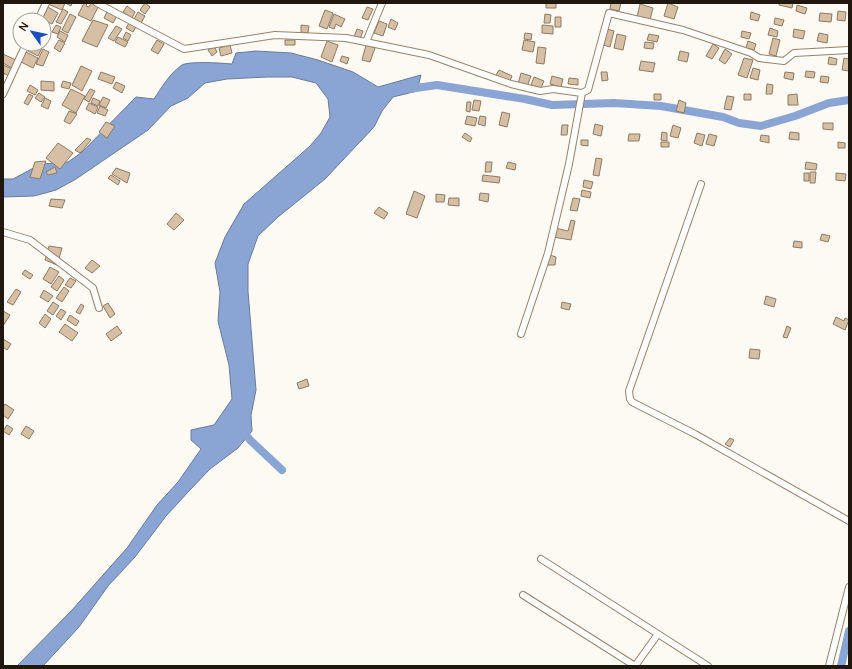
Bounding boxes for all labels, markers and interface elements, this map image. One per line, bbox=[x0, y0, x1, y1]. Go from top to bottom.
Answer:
north arrow bbox=[12, 12, 52, 52]
text: N bbox=[15, 19, 32, 34]

